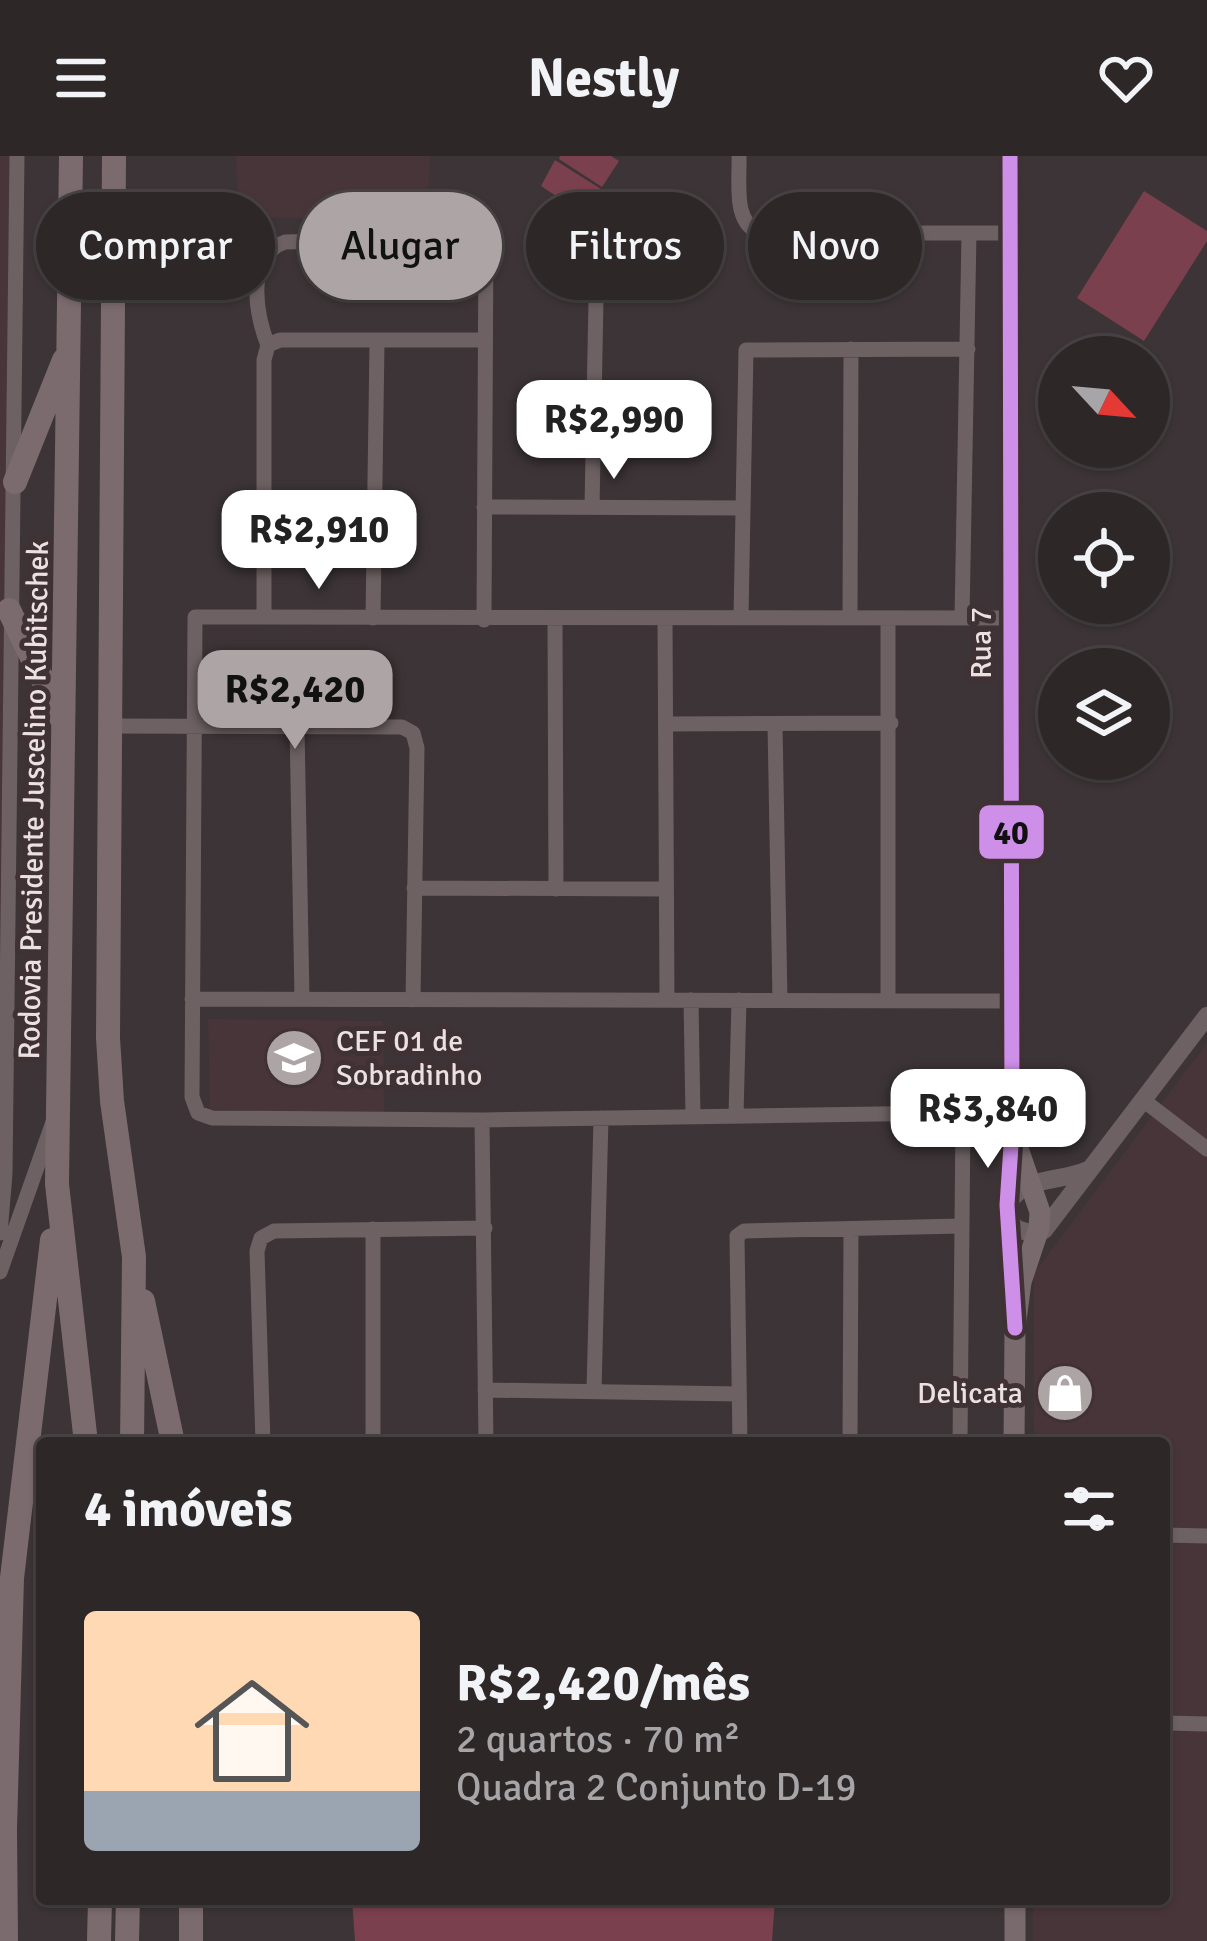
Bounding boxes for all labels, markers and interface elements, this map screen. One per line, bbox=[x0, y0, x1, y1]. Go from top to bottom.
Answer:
icon: menu bbox=[48, 45, 114, 111]
text: Nestly bbox=[528, 45, 679, 112]
icon: heart bbox=[1093, 45, 1159, 111]
chip: Comprar bbox=[36, 192, 275, 300]
chip: Alugar bbox=[299, 192, 502, 300]
chip: Filtros bbox=[526, 192, 724, 300]
chip: Novo bbox=[748, 192, 922, 300]
north arrow bbox=[1038, 336, 1170, 468]
map controls bbox=[1038, 336, 1170, 780]
pin: R$2,990 bbox=[503, 380, 725, 482]
text: R$2,990 bbox=[544, 395, 684, 443]
pin: R$2,910 bbox=[208, 490, 430, 592]
button: locate bbox=[1038, 492, 1170, 624]
text: R$2,910 bbox=[249, 505, 389, 553]
street label: Rodovia Presidente Juscelino Kubitschek bbox=[11, 540, 57, 1060]
street label: Rua 7 bbox=[963, 607, 1000, 679]
button: layers bbox=[1038, 648, 1170, 780]
pin: R$2,420 bbox=[184, 650, 406, 752]
text: R$2,420 bbox=[225, 665, 365, 713]
line badge: 40 bbox=[977, 803, 1046, 861]
text: 40 bbox=[993, 813, 1029, 854]
place label: CEF 01 de Sobradinho bbox=[336, 1023, 482, 1094]
school or university icon: CEF 01 de Sobradinho bbox=[263, 1027, 325, 1089]
pin: R$3,840 bbox=[877, 1069, 1099, 1171]
text: R$3,840 bbox=[918, 1084, 1058, 1132]
shop icon: Delicata bbox=[1034, 1362, 1096, 1424]
place label: Delicata bbox=[917, 1375, 1023, 1412]
icon: filters bbox=[1056, 1476, 1122, 1542]
text: 4 imóveis bbox=[84, 1478, 293, 1541]
text: R$2,420/mês bbox=[456, 1652, 750, 1715]
icon: home bbox=[180, 1659, 324, 1803]
text: 2 quartos · 70 m² bbox=[456, 1715, 740, 1763]
text: Quadra 2 Conjunto D-19 bbox=[456, 1763, 857, 1811]

